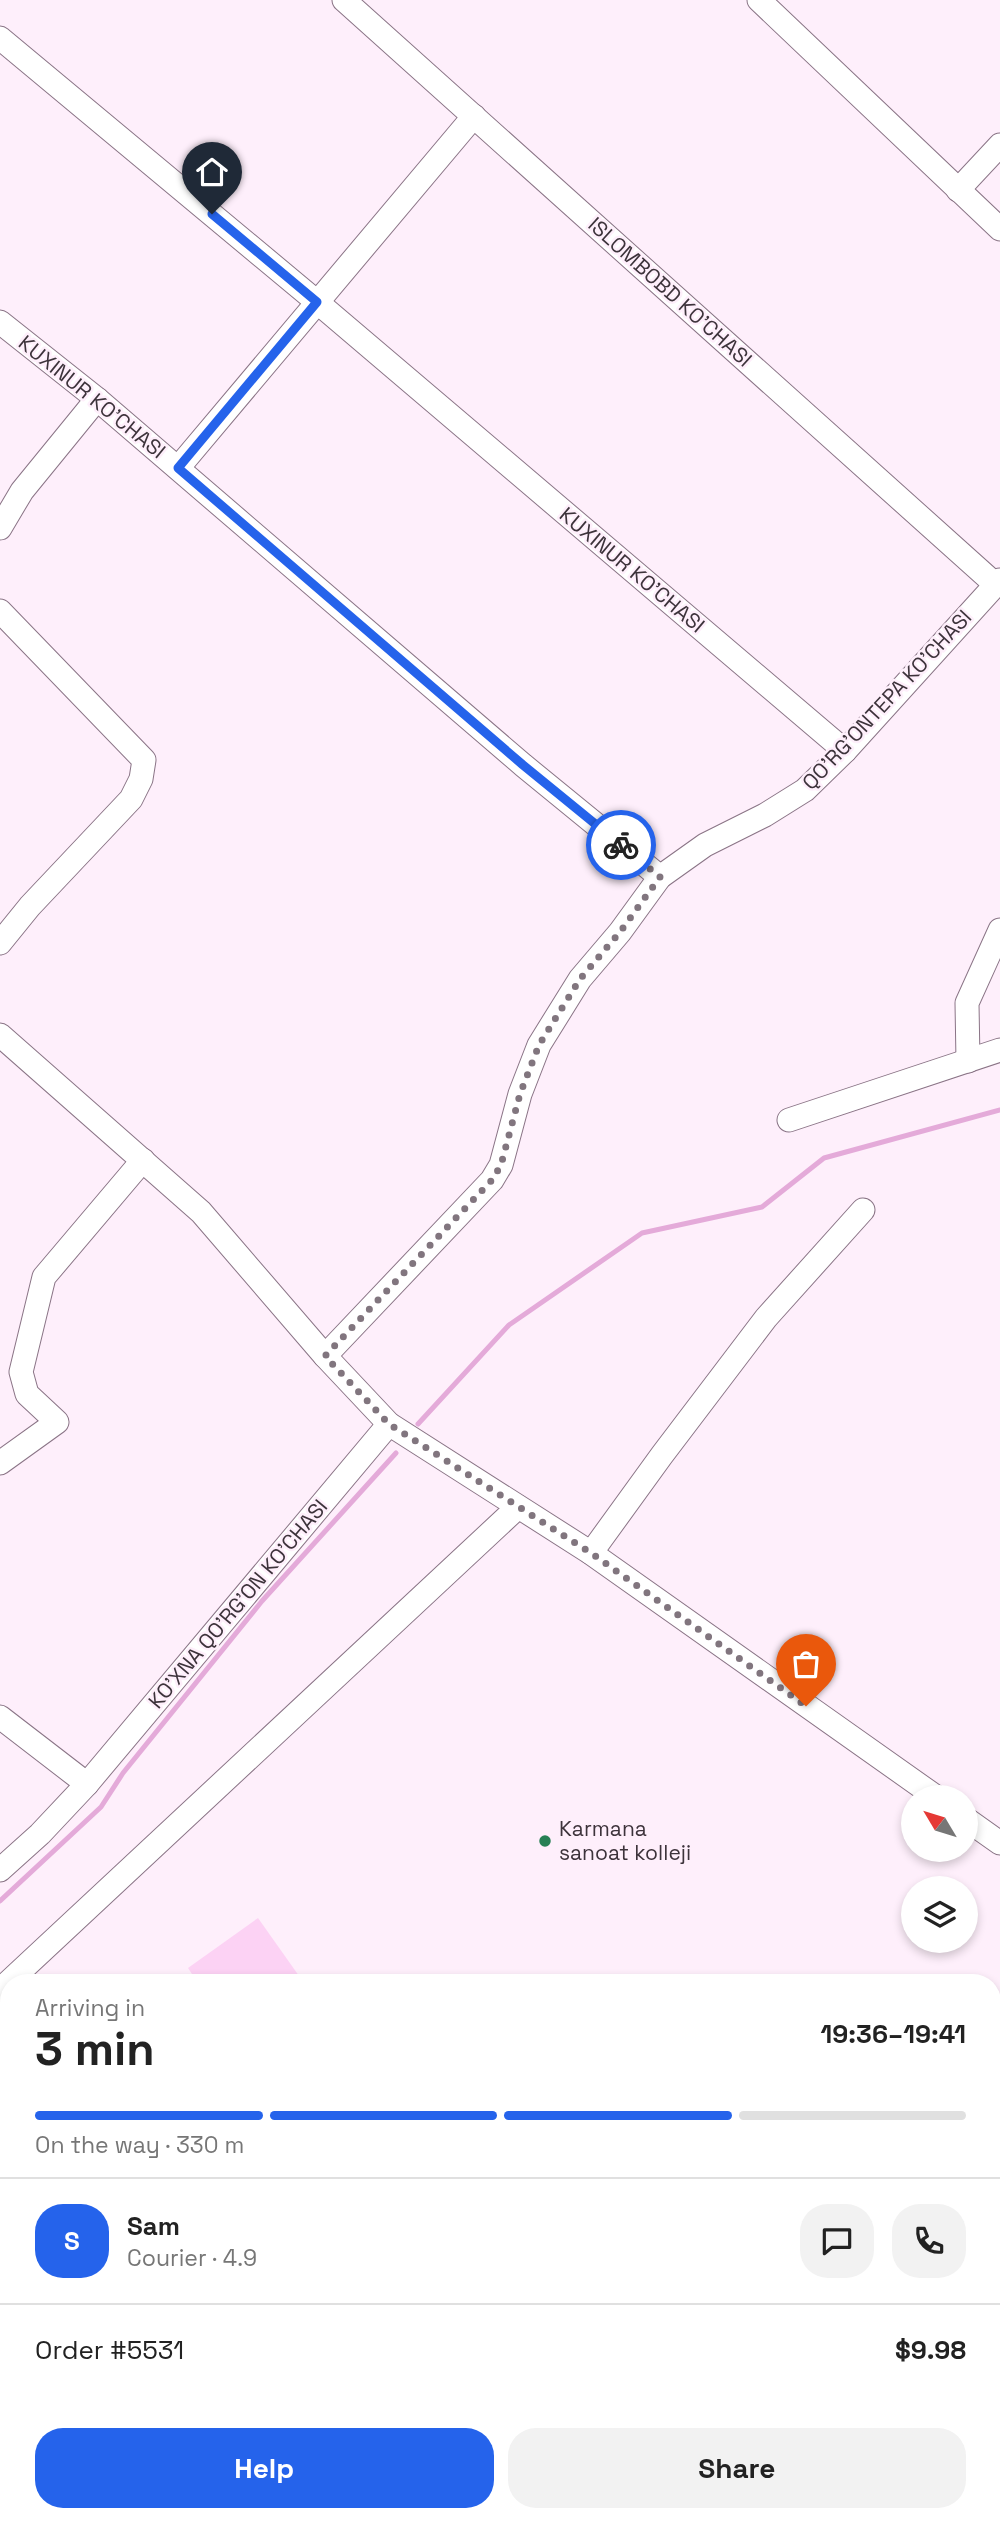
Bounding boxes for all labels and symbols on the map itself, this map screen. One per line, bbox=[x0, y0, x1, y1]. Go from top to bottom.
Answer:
pin bbox=[182, 142, 242, 214]
street label: ISLOMBOBD KO'CHASI bbox=[583, 211, 758, 372]
street label: KUXINUR KO'CHASI bbox=[13, 329, 171, 464]
street label: KUXINUR KO'CHASI bbox=[554, 501, 710, 638]
street label: QO'RG'ONTEPA KO'CHASI bbox=[796, 604, 977, 795]
courier bbox=[586, 810, 656, 880]
street label: KO'XNA QO'RG'ON KO'CHASI bbox=[142, 1494, 333, 1714]
pin bbox=[776, 1634, 836, 1706]
north arrow bbox=[901, 1785, 978, 1862]
place label: Karmana sanoat kolleji bbox=[559, 1815, 691, 1866]
marker: Karmana sanoat kolleji bbox=[537, 1833, 553, 1849]

